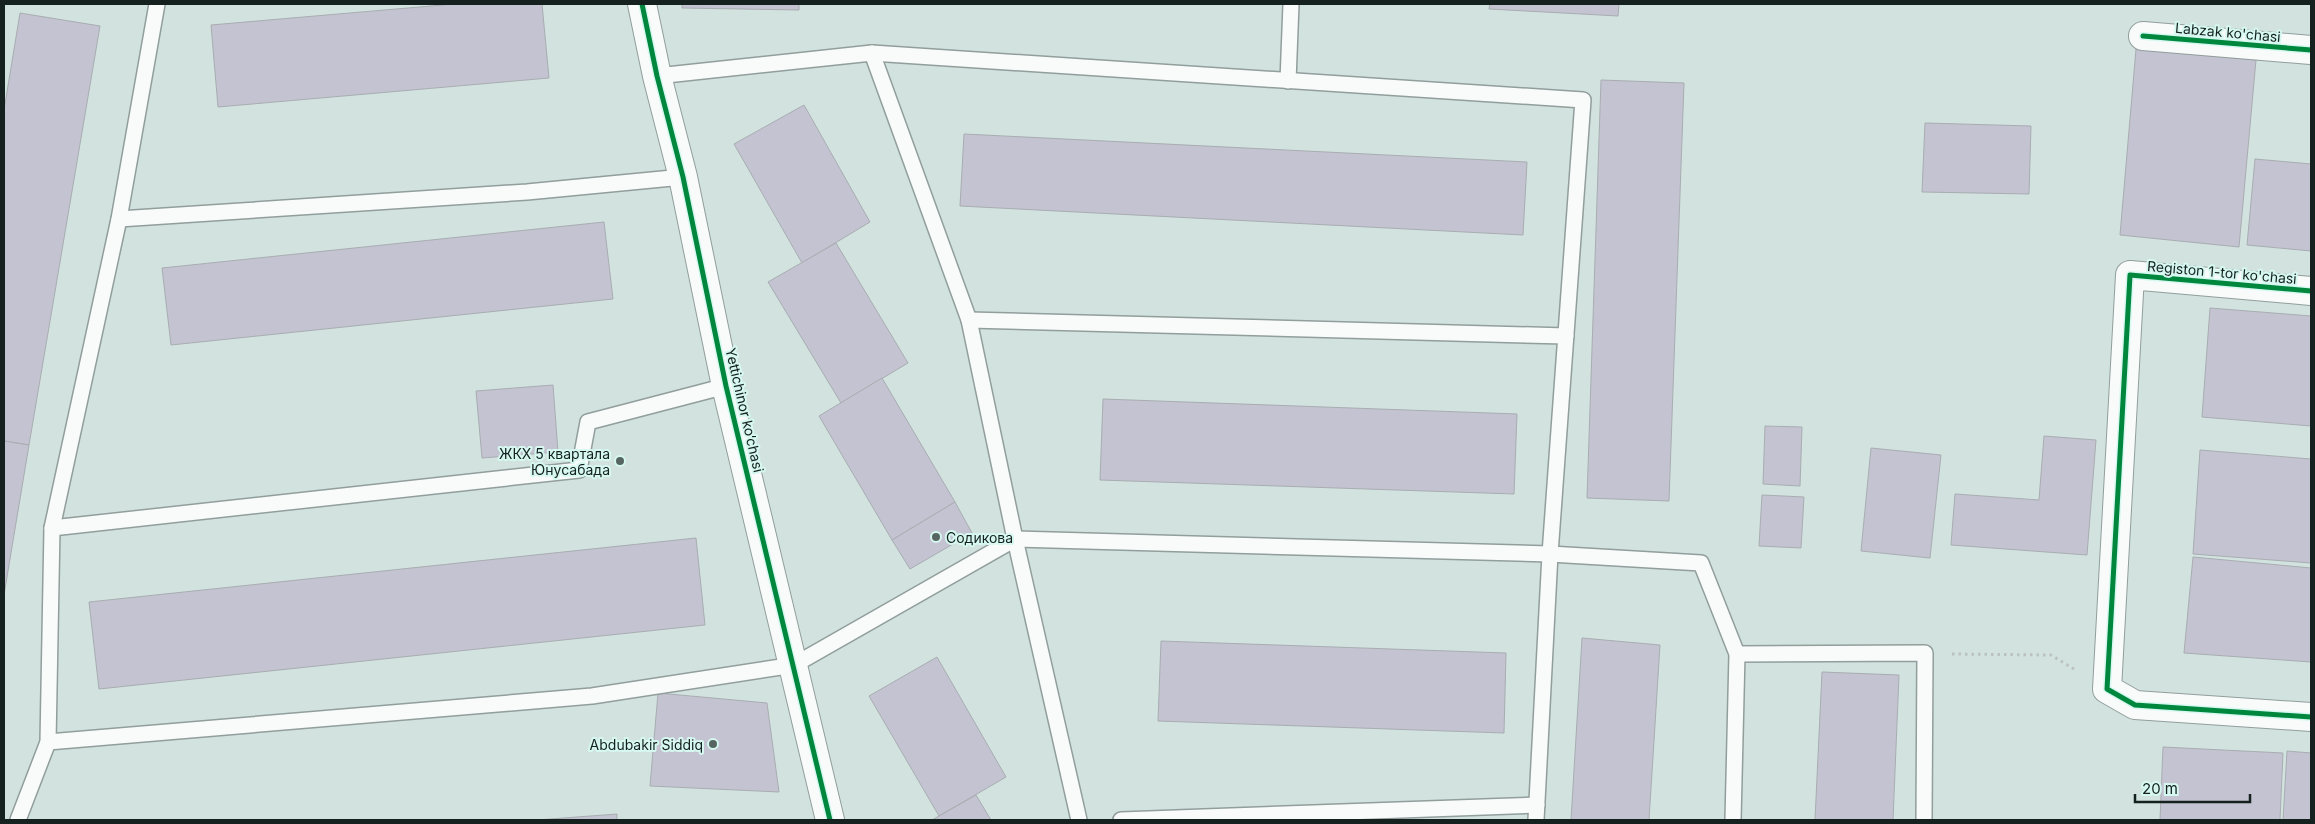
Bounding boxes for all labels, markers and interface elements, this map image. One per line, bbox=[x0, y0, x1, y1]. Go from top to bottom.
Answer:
street label: Labzak ko'chasi bbox=[2175, 19, 2281, 45]
street label: Registon 1-tor ko'chasi bbox=[2147, 257, 2297, 287]
street label: Yettichinor ko‘chasi bbox=[722, 346, 768, 474]
place label: ЖКХ 5 квартала Юнусабада bbox=[499, 445, 610, 478]
marker: ЖКХ 5 квартала Юнусабада bbox=[614, 455, 626, 467]
place label: Содикова bbox=[946, 529, 1013, 546]
marker: Содикова bbox=[930, 531, 942, 543]
place label: Abdubakir Siddiq bbox=[590, 736, 703, 753]
marker: Abdubakir Siddiq bbox=[707, 738, 719, 750]
scale bar bbox=[2135, 772, 2250, 804]
text: 20 m bbox=[2142, 779, 2178, 798]

